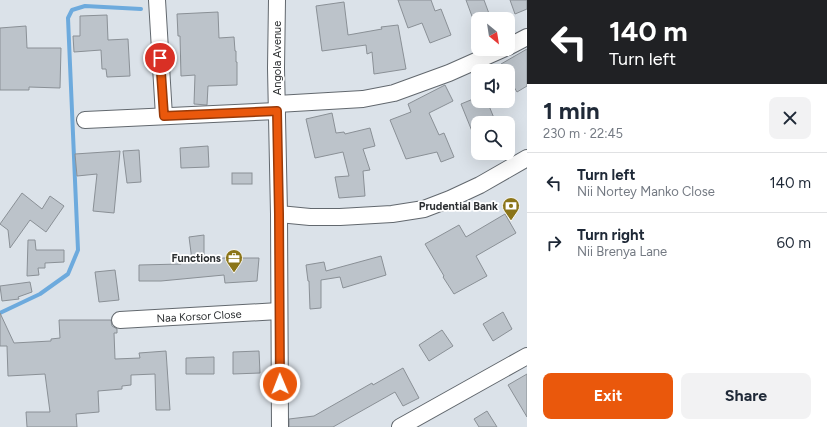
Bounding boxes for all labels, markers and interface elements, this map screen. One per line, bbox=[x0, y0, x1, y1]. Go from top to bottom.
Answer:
north arrow bbox=[471, 12, 515, 56]
map controls bbox=[471, 12, 515, 160]
text: 140 m bbox=[609, 14, 688, 48]
icon: left bbox=[543, 16, 595, 68]
street label: Angola Avenue bbox=[271, 21, 284, 95]
pin bbox=[143, 41, 177, 75]
icon: arrive bbox=[149, 47, 171, 69]
text: Turn left bbox=[609, 48, 676, 70]
button: sound bbox=[471, 64, 515, 108]
text: 1 min bbox=[543, 96, 600, 125]
button: close bbox=[769, 97, 811, 139]
button: search bbox=[471, 116, 515, 160]
text: 230 m · 22:45 bbox=[543, 126, 623, 141]
text: Turn left bbox=[577, 166, 635, 184]
icon: left bbox=[543, 172, 565, 194]
text: 140 m bbox=[769, 174, 811, 192]
text: Nii Nortey Manko Close bbox=[577, 184, 715, 199]
bank icon: Prudential Bank bbox=[501, 196, 521, 221]
place label: Prudential Bank bbox=[419, 200, 498, 213]
text: Turn right bbox=[577, 226, 645, 244]
icon: right bbox=[543, 232, 565, 254]
text: 60 m bbox=[776, 234, 811, 252]
text: Nii Brenya Lane bbox=[577, 244, 667, 259]
office icon: Functions bbox=[224, 248, 244, 273]
place label: Functions bbox=[171, 252, 221, 265]
street label: Naa Korsor Close bbox=[156, 308, 242, 325]
position arrow bbox=[259, 363, 301, 405]
button: Exit bbox=[543, 373, 673, 419]
button: Share bbox=[681, 373, 811, 419]

